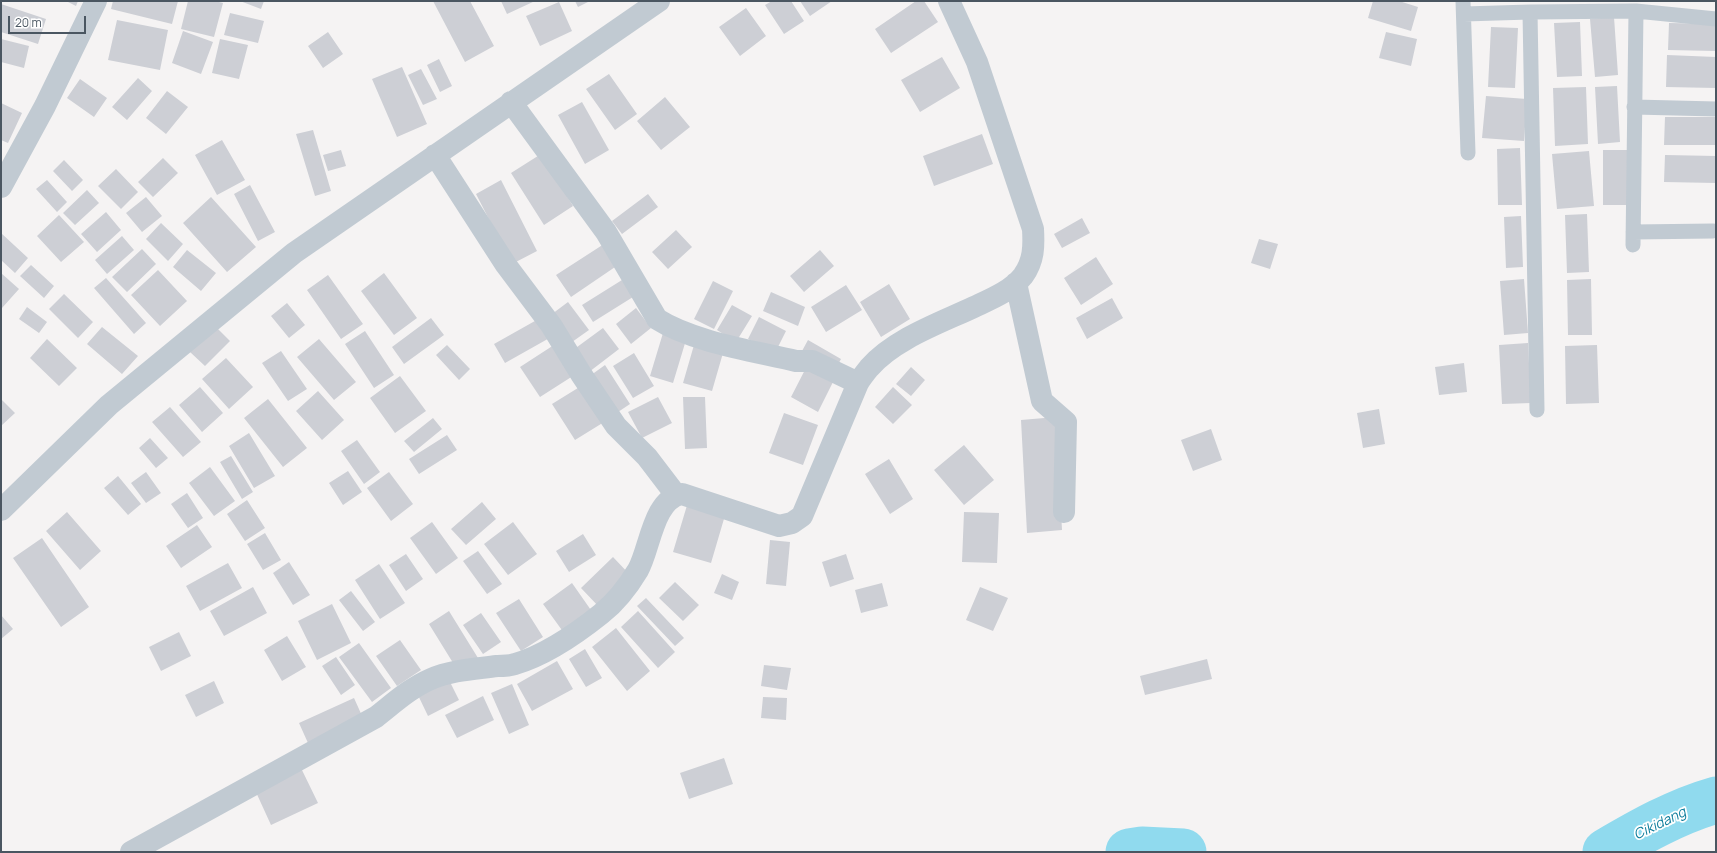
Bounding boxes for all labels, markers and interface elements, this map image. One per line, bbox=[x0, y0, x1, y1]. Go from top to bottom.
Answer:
scale bar bbox=[10, 8, 88, 34]
text: 20 m bbox=[15, 14, 42, 31]
water label: Cikidang bbox=[1631, 804, 1689, 844]

